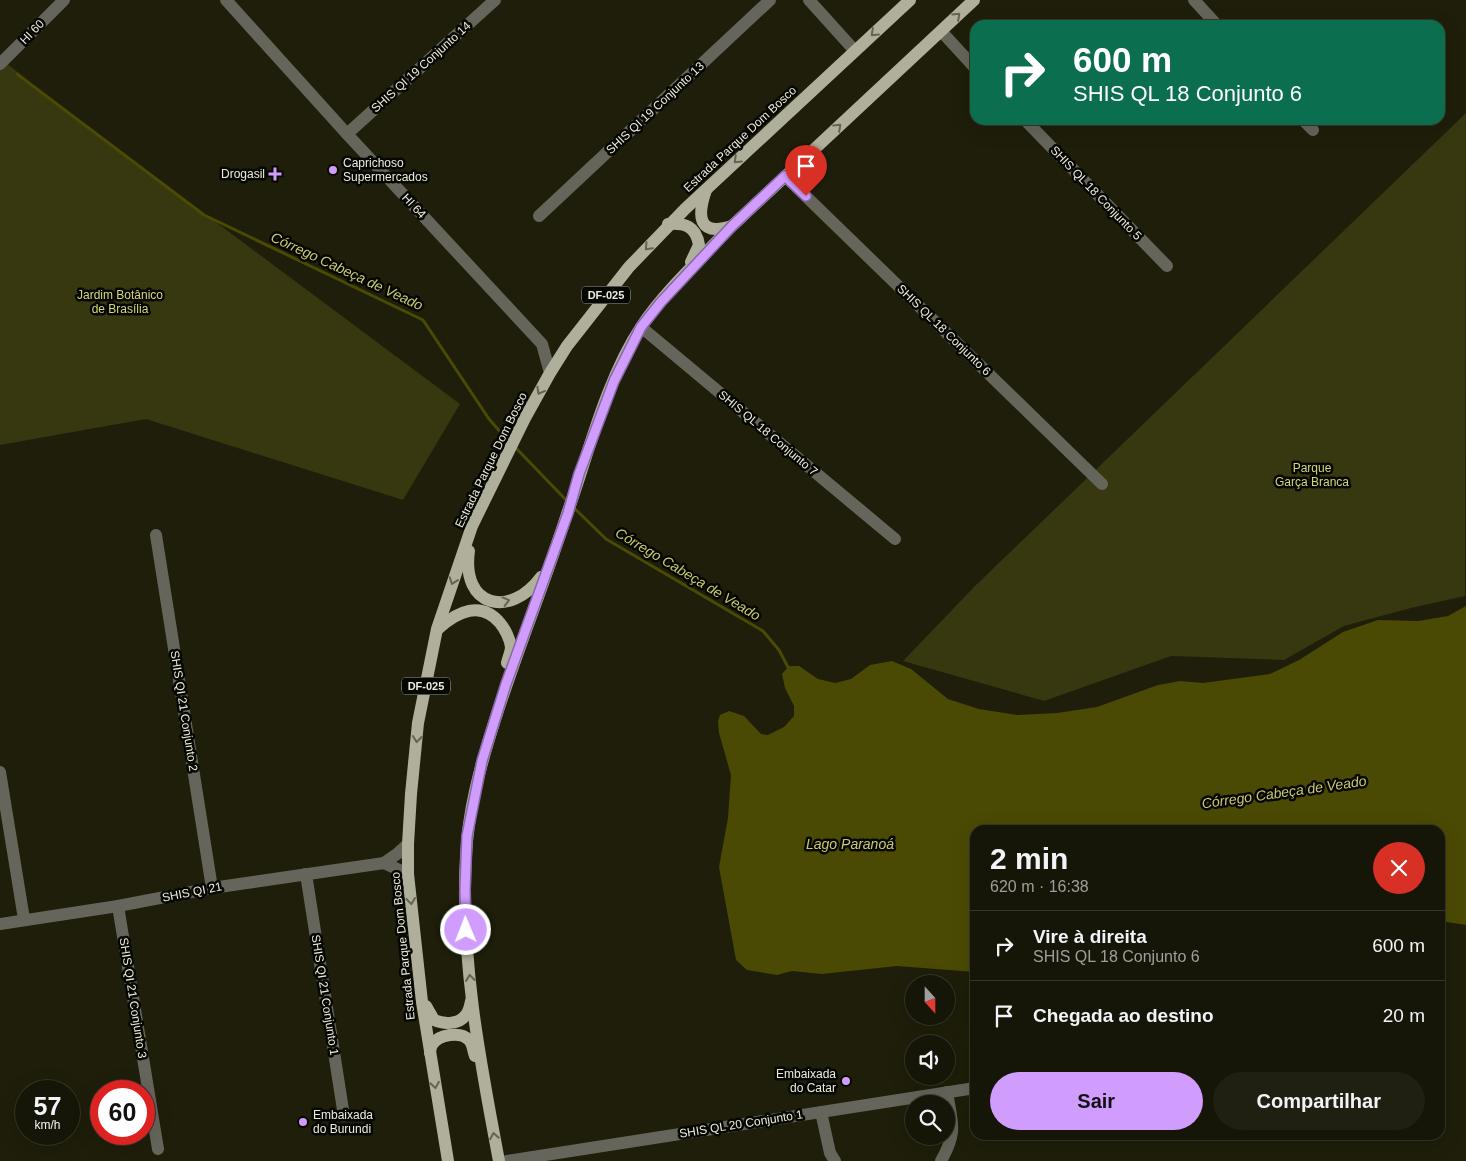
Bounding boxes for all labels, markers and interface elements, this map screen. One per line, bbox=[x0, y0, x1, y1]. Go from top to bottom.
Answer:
one-way arrow bbox=[952, 13, 961, 22]
street label: HI 60 bbox=[17, 17, 47, 47]
street label: SHIS QI 19 Conjunto 14 bbox=[368, 19, 474, 115]
one-way arrow bbox=[871, 27, 880, 36]
icon: right bbox=[990, 40, 1055, 105]
text: 600 m bbox=[1073, 40, 1172, 79]
street label: SHIS QI 19 Conjunto 13 bbox=[603, 59, 707, 157]
text: SHIS QL 18 Conjunto 6 bbox=[1073, 81, 1302, 106]
street label: Estrada Parque Dom Bosco bbox=[681, 83, 799, 195]
one-way arrow bbox=[832, 124, 841, 133]
street label: SHIS QL 18 Conjunto 5 bbox=[1048, 143, 1145, 243]
pin bbox=[785, 145, 827, 196]
icon: arrive bbox=[792, 152, 820, 180]
one-way arrow bbox=[733, 154, 742, 163]
place label: Caprichoso Supermercados bbox=[343, 156, 428, 184]
marker: Caprichoso Supermercados bbox=[327, 164, 339, 176]
place label: Drogasil bbox=[221, 167, 265, 181]
marker: Drogasil bbox=[269, 168, 281, 180]
street label: HI 64 bbox=[399, 191, 429, 221]
water label: Córrego Cabeça de Veado bbox=[268, 229, 426, 313]
one-way arrow bbox=[645, 241, 654, 250]
street label: SHIS QL 18 Conjunto 6 bbox=[894, 282, 994, 379]
road number: DF-025 bbox=[582, 286, 630, 304]
park label: Jardim Botânico de Brasília bbox=[77, 288, 163, 316]
one-way arrow bbox=[537, 386, 547, 395]
street label: SHIS QL 18 Conjunto 7 bbox=[716, 387, 821, 479]
street label: Estrada Parque Dom Bosco bbox=[452, 390, 530, 530]
park label: Parque Garça Branca bbox=[1275, 461, 1349, 489]
water label: Córrego Cabeça de Veado bbox=[613, 524, 763, 624]
one-way arrow bbox=[449, 576, 459, 585]
one-way arrow bbox=[502, 596, 511, 607]
street label: SHIS QI 21 Conjunto 2 bbox=[168, 650, 201, 773]
road number: DF-025 bbox=[402, 678, 450, 694]
one-way arrow bbox=[412, 735, 423, 743]
water label: Córrego Cabeça de Veado bbox=[1201, 772, 1368, 811]
water label: Lago Paranoá bbox=[806, 836, 894, 852]
text: 2 min bbox=[990, 842, 1068, 875]
button: close bbox=[1373, 842, 1425, 894]
street label: Estrada Parque Dom Bosco bbox=[388, 871, 418, 1021]
text: 620 m · 16:38 bbox=[990, 878, 1089, 895]
street label: SHIS QI 21 bbox=[161, 879, 223, 905]
one-way arrow bbox=[405, 897, 416, 905]
position arrow bbox=[439, 903, 491, 955]
text: Vire à direita bbox=[1033, 926, 1147, 947]
icon: right bbox=[990, 932, 1018, 960]
street label: SHIS QI 21 Conjunto 1 bbox=[309, 934, 342, 1057]
text: 600 m bbox=[1372, 935, 1425, 956]
street label: SHIS QI 21 Conjunto 3 bbox=[117, 937, 150, 1060]
text: SHIS QL 18 Conjunto 6 bbox=[1033, 948, 1200, 965]
one-way arrow bbox=[465, 974, 476, 982]
north arrow bbox=[905, 975, 955, 1025]
map controls bbox=[905, 975, 955, 1145]
icon: arrive bbox=[990, 1002, 1018, 1030]
text: Chegada ao destino bbox=[1033, 1005, 1214, 1026]
text: 20 m bbox=[1383, 1005, 1425, 1026]
button: sound bbox=[905, 1035, 955, 1085]
place label: Embaixada do Catar bbox=[776, 1067, 836, 1095]
button: Sair bbox=[990, 1072, 1203, 1130]
button: Compartilhar bbox=[1213, 1072, 1425, 1130]
marker: Embaixada do Catar bbox=[840, 1075, 852, 1087]
speed limit sign: 60 bbox=[90, 1080, 155, 1145]
one-way arrow bbox=[430, 1080, 440, 1089]
text: 57 bbox=[34, 1092, 61, 1120]
button: search bbox=[905, 1095, 955, 1145]
street label: SHIS QL 20 Conjunto 1 bbox=[678, 1107, 804, 1141]
place label: Embaixada do Burundi bbox=[313, 1108, 373, 1136]
marker: Embaixada do Burundi bbox=[297, 1116, 309, 1128]
text: km/h bbox=[34, 1118, 61, 1132]
one-way arrow bbox=[489, 1131, 500, 1140]

